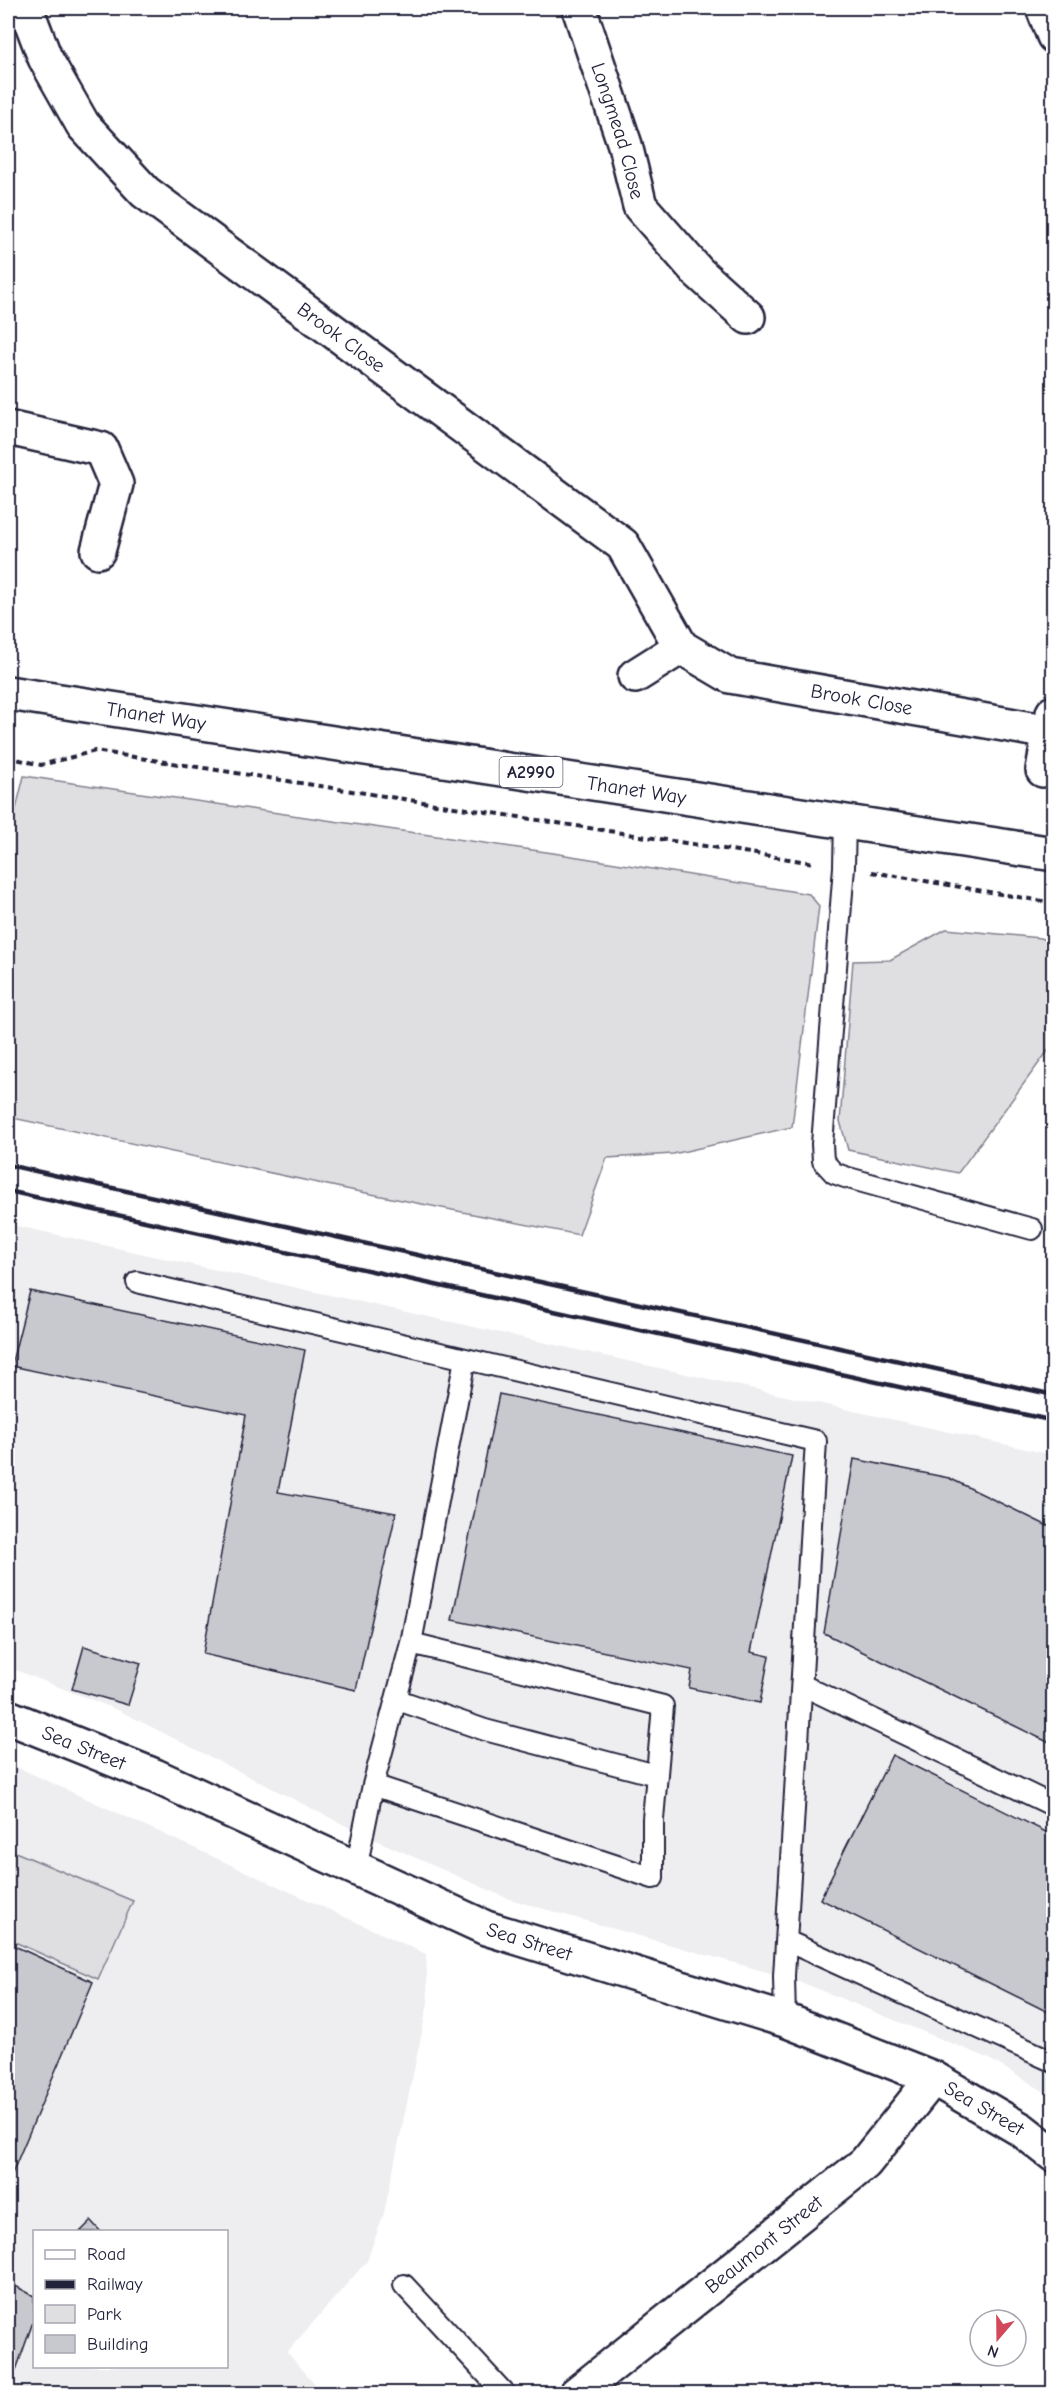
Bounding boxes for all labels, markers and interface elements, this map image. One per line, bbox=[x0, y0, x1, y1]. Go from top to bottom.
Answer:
street label: Longmead Close bbox=[586, 60, 649, 202]
street label: Brook Close bbox=[293, 298, 389, 377]
street label: Brook Close bbox=[809, 679, 914, 720]
street label: Thanet Way bbox=[105, 697, 208, 735]
road number: A2990 bbox=[500, 757, 562, 787]
street label: Thanet Way bbox=[585, 771, 688, 809]
street label: Sea Street bbox=[39, 1721, 130, 1776]
street label: Sea Street bbox=[484, 1918, 576, 1966]
street label: Sea Street bbox=[940, 2076, 1029, 2141]
street label: Beaumont Street bbox=[700, 2190, 828, 2298]
legend bbox=[33, 2230, 228, 2368]
text: Road bbox=[87, 2244, 126, 2265]
text: Railway bbox=[87, 2274, 144, 2295]
text: Park bbox=[87, 2304, 122, 2325]
north arrow bbox=[968, 2308, 1028, 2368]
text: Building bbox=[87, 2334, 149, 2355]
text: N bbox=[985, 2341, 1001, 2361]

